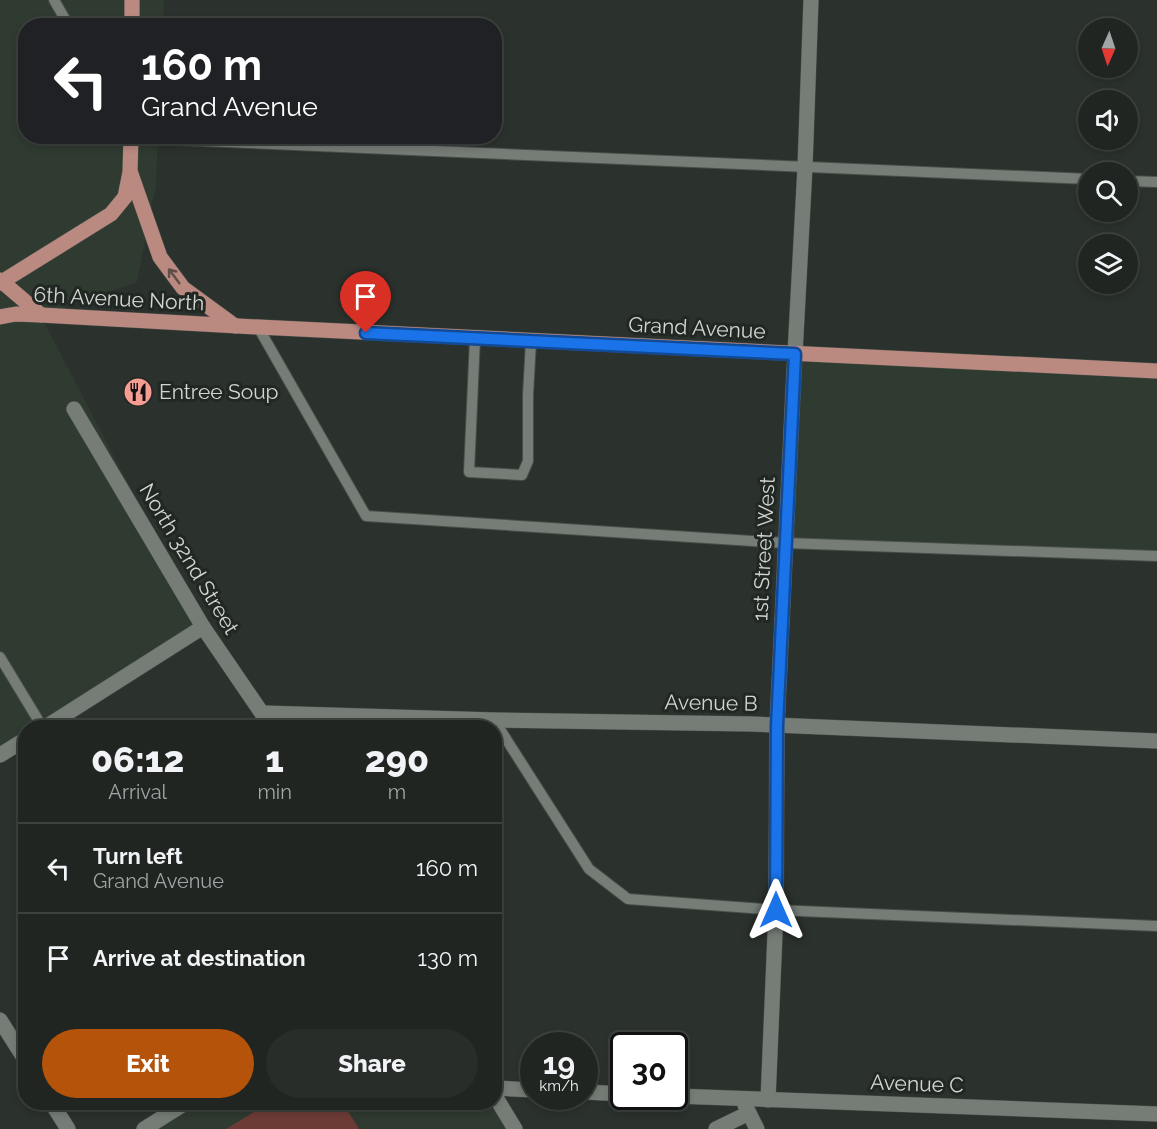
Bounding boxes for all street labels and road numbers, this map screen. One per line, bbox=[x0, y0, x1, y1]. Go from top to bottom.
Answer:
street label: 6th Avenue North bbox=[33, 282, 205, 315]
street label: Grand Avenue bbox=[628, 311, 766, 344]
street label: 1st Street West bbox=[747, 476, 780, 622]
street label: North 32nd Street bbox=[135, 479, 244, 639]
street label: Avenue B bbox=[664, 689, 758, 716]
street label: Avenue C bbox=[870, 1069, 964, 1098]

